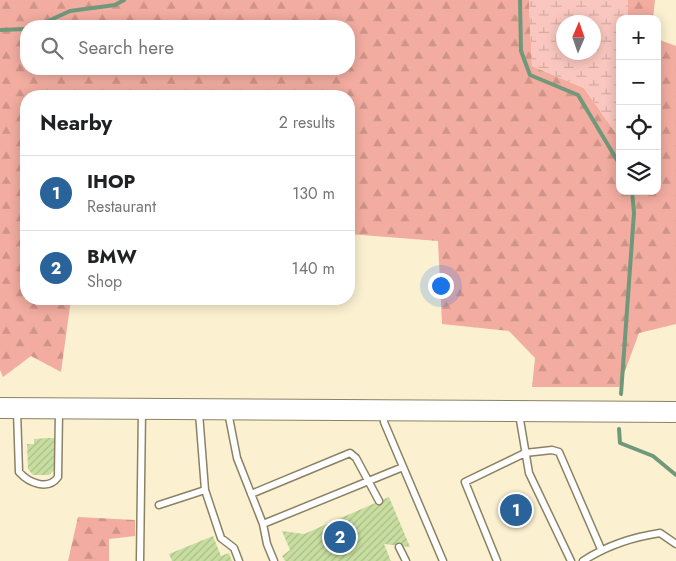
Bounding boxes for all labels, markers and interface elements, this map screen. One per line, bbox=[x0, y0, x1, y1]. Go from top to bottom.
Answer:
north arrow bbox=[556, 15, 601, 60]
map controls bbox=[616, 15, 661, 195]
button: + bbox=[616, 15, 661, 60]
search box bbox=[20, 20, 355, 75]
icon: search bbox=[38, 34, 66, 62]
text: Search here bbox=[78, 34, 174, 61]
button: − bbox=[616, 60, 661, 105]
button: locate bbox=[616, 105, 661, 150]
text: Nearby bbox=[40, 108, 112, 138]
text: 2 results bbox=[279, 111, 335, 134]
button: layers bbox=[616, 150, 661, 195]
text: IHOP bbox=[87, 168, 135, 195]
text: 1 bbox=[52, 182, 60, 205]
text: 130 m bbox=[292, 182, 335, 205]
text: Restaurant bbox=[87, 195, 156, 218]
text: BMW bbox=[87, 243, 137, 270]
text: 2 bbox=[51, 257, 61, 280]
text: 140 m bbox=[292, 257, 335, 280]
text: Shop bbox=[87, 270, 122, 293]
your location bbox=[428, 273, 454, 299]
pin: 1 bbox=[500, 491, 532, 529]
pin: 2 bbox=[324, 518, 356, 556]

